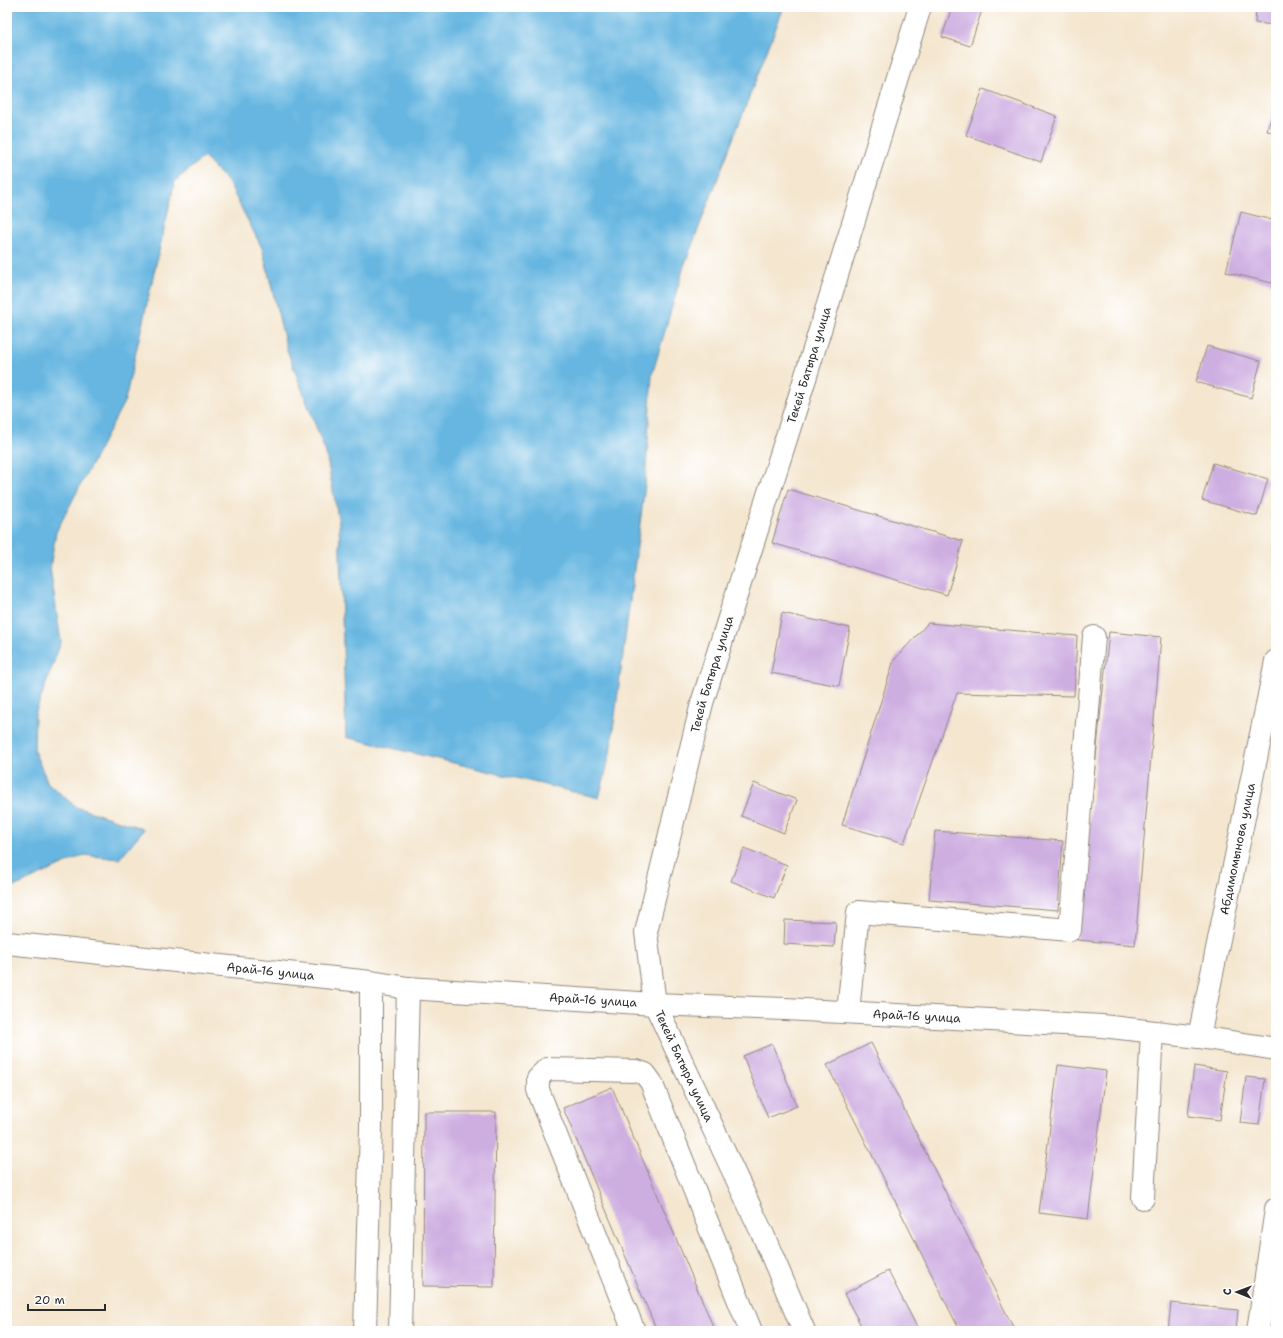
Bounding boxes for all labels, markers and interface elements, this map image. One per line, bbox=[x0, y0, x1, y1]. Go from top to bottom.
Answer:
street label: Текей Батыра улица bbox=[783, 304, 835, 426]
street label: Текей Батыра улица bbox=[687, 613, 737, 735]
street label: Абдимомынова улица bbox=[1216, 781, 1259, 916]
street label: Арай-16 улица bbox=[226, 959, 316, 984]
street label: Арай-16 улица bbox=[549, 989, 638, 1011]
street label: Арай-16 улица bbox=[872, 1006, 962, 1026]
street label: Текей Батыра улица bbox=[651, 1008, 717, 1125]
north arrow bbox=[1217, 1272, 1257, 1312]
scale bar bbox=[28, 1286, 105, 1312]
text: С bbox=[1220, 1288, 1235, 1295]
text: 20 m bbox=[34, 1292, 65, 1308]

